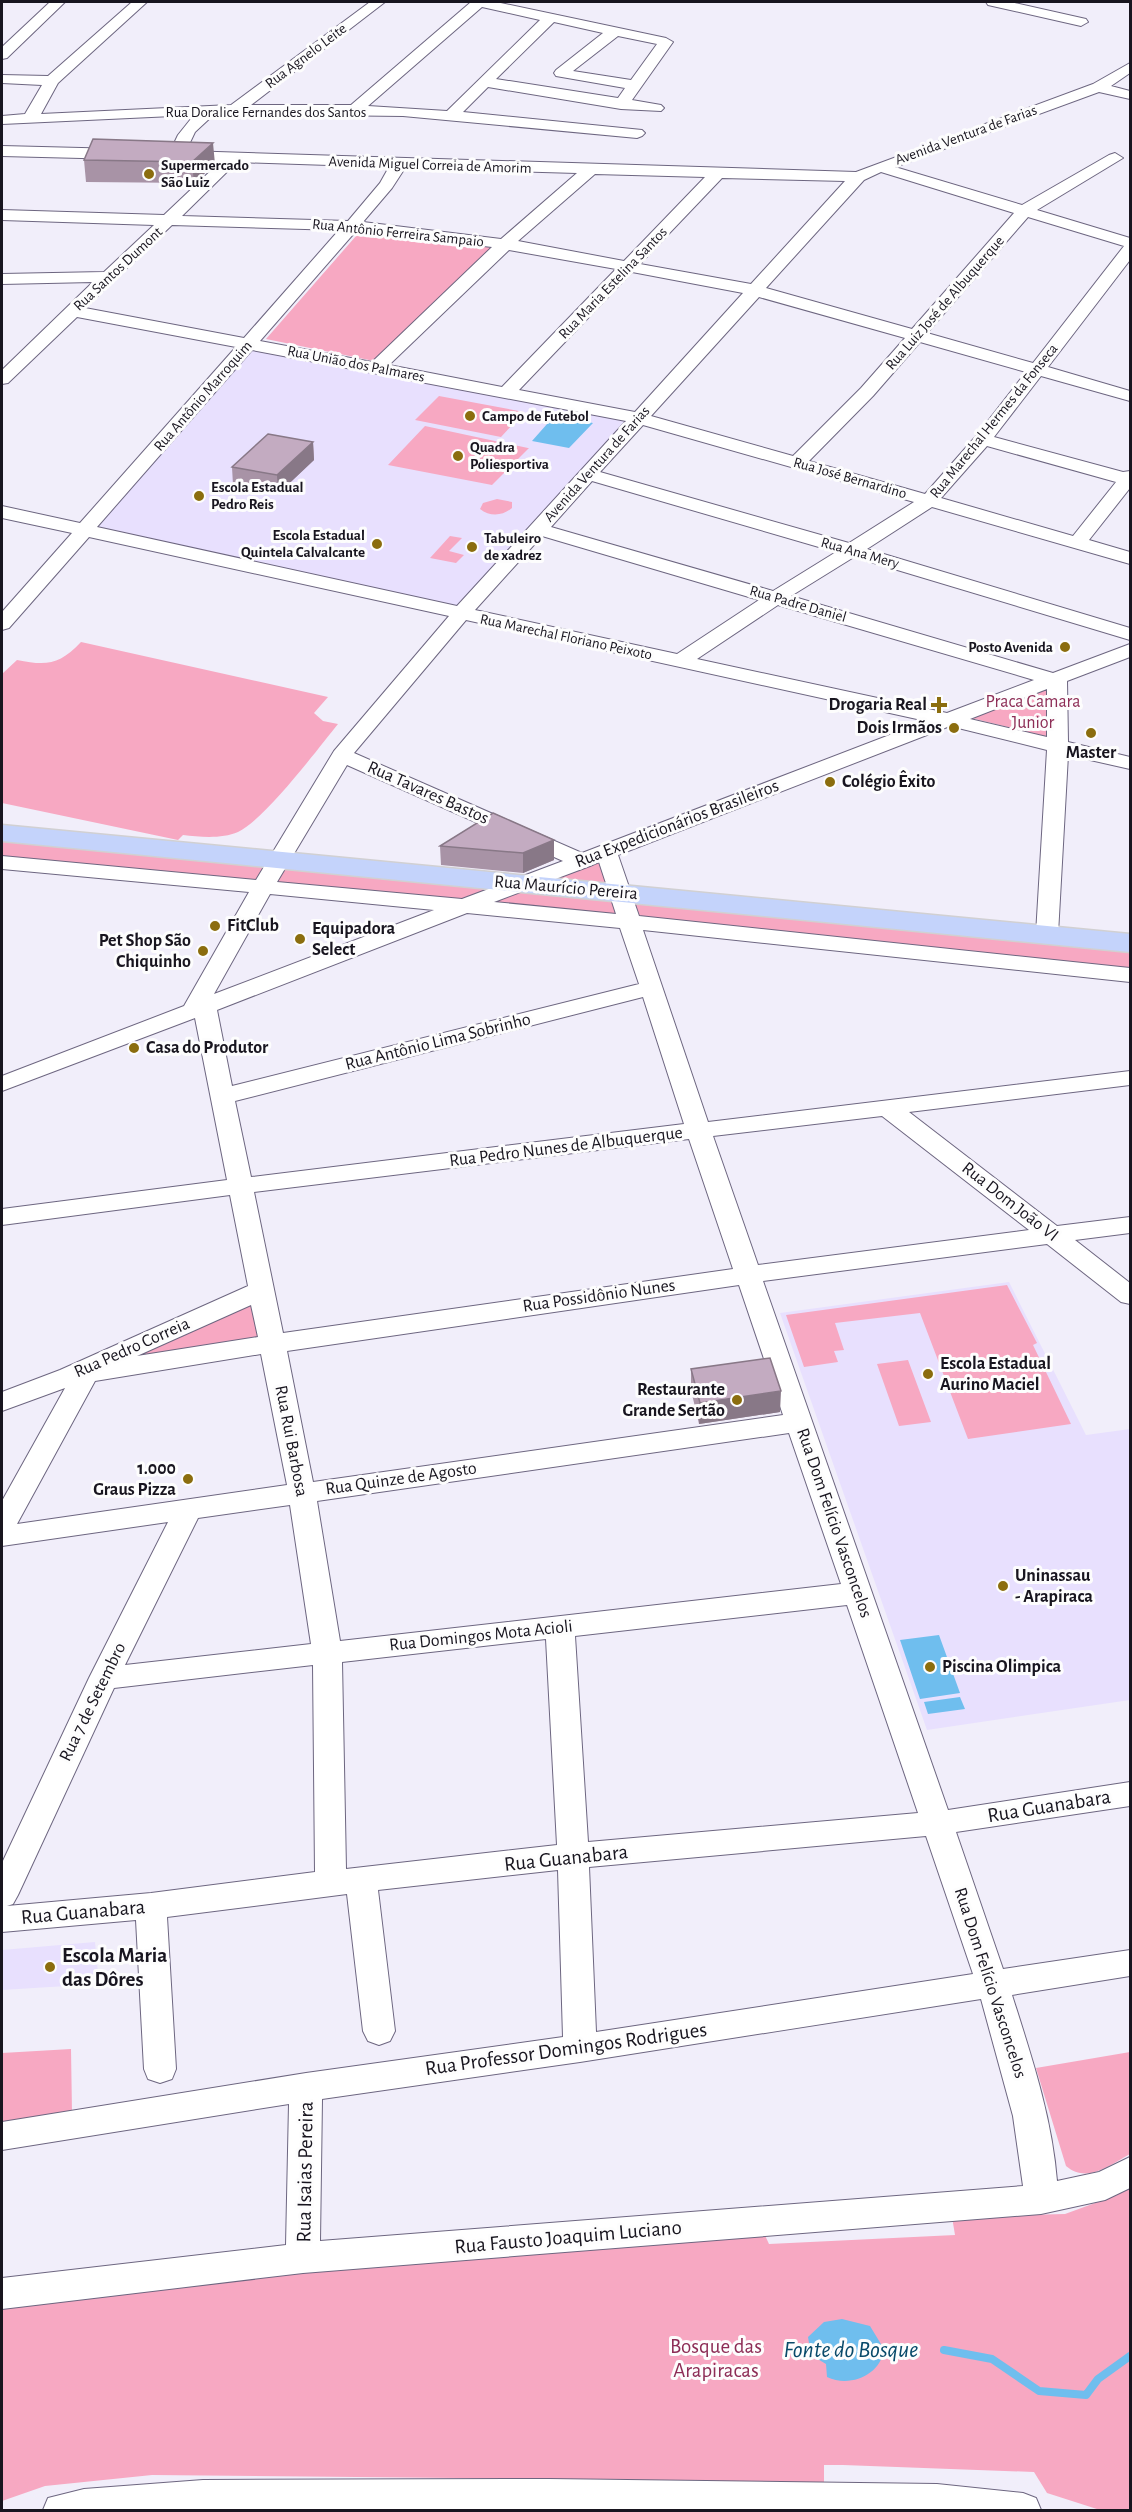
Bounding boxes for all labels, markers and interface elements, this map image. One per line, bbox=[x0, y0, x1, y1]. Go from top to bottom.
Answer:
street label: Rua Agnelo Leite bbox=[263, 21, 349, 91]
street label: Avenida Ventura de Farias bbox=[893, 102, 1039, 168]
street label: Rua Doralice Fernandes dos Santos bbox=[166, 105, 366, 120]
street label: Avenida Miguel Correia de Amorim bbox=[328, 154, 532, 176]
place label: Supermercado São Luiz bbox=[161, 158, 249, 190]
marker: Supermercado São Luiz bbox=[142, 167, 156, 181]
street label: Rua Antônio Ferreira Sampaio bbox=[311, 217, 485, 249]
street label: Rua Santos Dumont bbox=[71, 224, 165, 314]
street label: Rua Maria Estelina Santos bbox=[556, 224, 670, 342]
street label: Rua Luiz José de Albuquerque bbox=[883, 233, 1007, 373]
street label: Rua Antônio Marroquim bbox=[151, 338, 255, 454]
street label: Rua Marechal Hermes da Fonseca bbox=[927, 341, 1061, 501]
street label: Rua União dos Palmares bbox=[286, 343, 426, 385]
street label: Avenida Ventura de Farias bbox=[541, 403, 653, 525]
marker: Campo de Futebol bbox=[463, 409, 477, 423]
place label: Campo de Futebol bbox=[482, 409, 589, 424]
place label: Quadra Poliesportiva bbox=[470, 440, 549, 472]
marker: Quadra Poliesportiva bbox=[451, 449, 465, 463]
street label: Rua José Bernardino bbox=[792, 455, 908, 501]
place label: Escola Estadual Pedro Reis bbox=[211, 480, 304, 512]
marker: Escola Estadual Pedro Reis bbox=[192, 489, 206, 503]
place label: Escola Estadual Quintela Calvalcante bbox=[241, 528, 365, 560]
place label: Tabuleiro de xadrez bbox=[484, 531, 542, 563]
street label: Rua Ana Mery bbox=[819, 535, 901, 571]
marker: Escola Estadual Quintela Calvalcante bbox=[370, 537, 384, 551]
marker: Tabuleiro de xadrez bbox=[465, 540, 479, 554]
street label: Rua Padre Daniel bbox=[748, 583, 848, 625]
street label: Rua Marechal Floriano Peixoto bbox=[479, 611, 653, 663]
place label: Posto Avenida bbox=[968, 640, 1053, 655]
marker: Posto Avenida bbox=[1058, 640, 1072, 654]
park label: Praca Camara Junior bbox=[985, 693, 1081, 732]
place label: Drogaria Real bbox=[829, 696, 927, 714]
marker: Drogaria Real bbox=[932, 698, 946, 712]
place label: Dois Irmãos bbox=[857, 719, 942, 737]
marker: Dois Irmãos bbox=[947, 721, 961, 735]
marker: Master bbox=[1084, 726, 1098, 740]
place label: Master bbox=[1066, 744, 1117, 762]
street label: Rua Tavares Bastos bbox=[365, 758, 491, 828]
place label: Colégio Êxito bbox=[842, 770, 935, 791]
marker: Colégio Êxito bbox=[823, 775, 837, 789]
street label: Rua Expedicionários Brasileiros bbox=[573, 777, 781, 871]
street label: Rua Maurício Pereira bbox=[493, 873, 639, 903]
place label: FitClub bbox=[227, 917, 279, 935]
marker: FitClub bbox=[208, 919, 222, 933]
place label: Equipadora Select bbox=[312, 920, 396, 959]
place label: Pet Shop São Chiquinho bbox=[99, 932, 191, 971]
marker: Equipadora Select bbox=[293, 932, 307, 946]
marker: Pet Shop São Chiquinho bbox=[196, 944, 210, 958]
street label: Rua Antônio Lima Sobrinho bbox=[343, 1010, 533, 1074]
place label: Casa do Produtor bbox=[146, 1039, 269, 1057]
marker: Casa do Produtor bbox=[127, 1041, 141, 1055]
street label: Rua Pedro Nunes de Albuquerque bbox=[448, 1124, 684, 1170]
street label: Rua Dom João VI bbox=[958, 1159, 1062, 1245]
street label: Rua Possidônio Nunes bbox=[521, 1276, 677, 1316]
street label: Rua Pedro Correia bbox=[72, 1315, 192, 1381]
place label: Escola Estadual Aurino Maciel bbox=[940, 1355, 1051, 1394]
marker: Escola Estadual Aurino Maciel bbox=[921, 1367, 935, 1381]
place label: Restaurante Grande Sertão bbox=[623, 1381, 725, 1420]
street label: Rua Rui Barbosa bbox=[271, 1384, 311, 1498]
marker: Restaurante Grande Sertão bbox=[730, 1393, 744, 1407]
street label: Rua Dom Felício Vasconcelos bbox=[793, 1426, 875, 1620]
street label: Rua Quinze de Agosto bbox=[324, 1459, 478, 1499]
place label: 1.000 Graus Pizza bbox=[93, 1460, 176, 1499]
marker: 1.000 Graus Pizza bbox=[181, 1472, 195, 1486]
place label: Uninassau - Arapiraca bbox=[1015, 1567, 1093, 1606]
marker: Uninassau - Arapiraca bbox=[996, 1579, 1010, 1593]
street label: Rua Domingos Mota Acioli bbox=[388, 1617, 574, 1655]
street label: Rua 7 de Setembro bbox=[57, 1640, 130, 1764]
place label: Piscina Olimpica bbox=[942, 1658, 1061, 1676]
marker: Piscina Olimpica bbox=[923, 1660, 937, 1674]
street label: Rua Guanabara bbox=[986, 1786, 1112, 1826]
street label: Rua Guanabara bbox=[503, 1841, 629, 1875]
street label: Rua Dom Felício Vasconcelos bbox=[951, 1885, 1029, 2081]
street label: Rua Guanabara bbox=[20, 1896, 146, 1928]
place label: Escola Maria das Dôres bbox=[62, 1945, 167, 1990]
marker: Escola Maria das Dôres bbox=[43, 1960, 57, 1974]
street label: Rua Professor Domingos Rodrigues bbox=[424, 2019, 708, 2079]
street label: Rua Isaias Pereira bbox=[293, 2101, 317, 2243]
street label: Rua Fausto Joaquim Luciano bbox=[453, 2217, 683, 2257]
park label: Bosque das Arapiracas bbox=[670, 2336, 762, 2381]
water label: Fonte do Bosque bbox=[784, 2338, 918, 2362]

